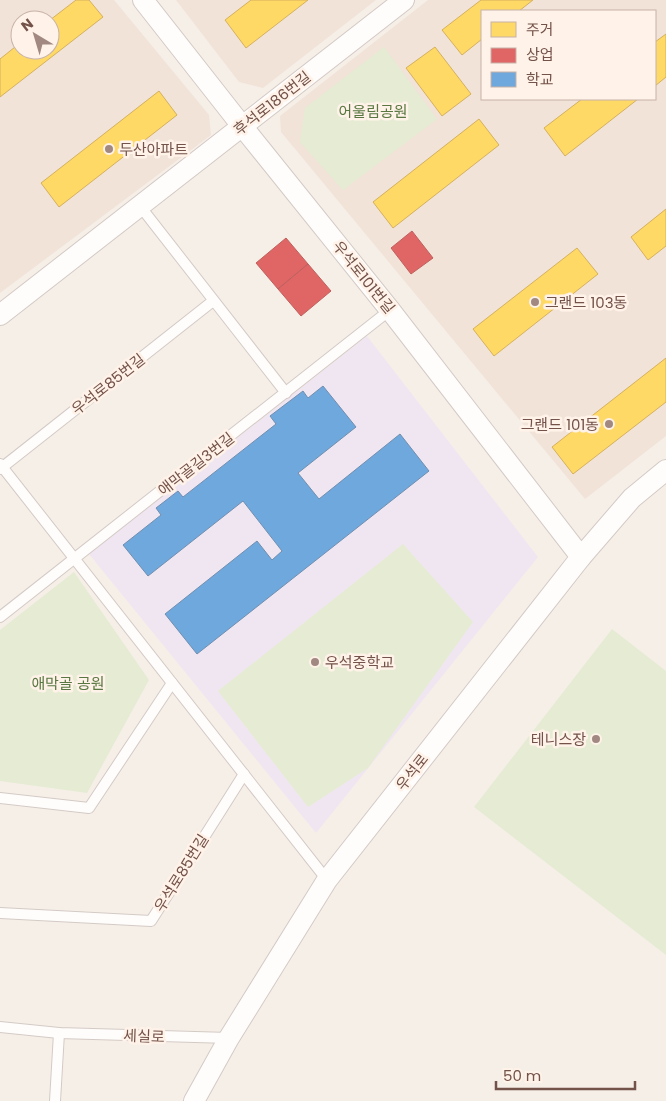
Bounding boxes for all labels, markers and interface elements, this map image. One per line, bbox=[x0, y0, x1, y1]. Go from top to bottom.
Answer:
north arrow bbox=[10, 10, 60, 60]
legend bbox=[481, 10, 656, 100]
text: N bbox=[17, 14, 37, 36]
text: 주거 bbox=[526, 19, 554, 40]
text: 상업 bbox=[526, 44, 554, 65]
street label: 후석로186번길 bbox=[229, 66, 315, 140]
text: 학교 bbox=[526, 69, 554, 90]
park label: 어울림공원 bbox=[338, 101, 408, 122]
place label: 두산아파트 bbox=[119, 139, 188, 160]
marker: 두산아파트 bbox=[103, 143, 115, 155]
street label: 우석로101번길 bbox=[328, 236, 400, 318]
place label: 그랜드 103동 bbox=[545, 292, 627, 313]
marker: 그랜드 103동 bbox=[529, 296, 541, 308]
street label: 우석로85번길 bbox=[67, 349, 149, 419]
place label: 그랜드 101동 bbox=[521, 414, 599, 435]
marker: 그랜드 101동 bbox=[603, 418, 615, 430]
street label: 애막골길3번길 bbox=[153, 428, 239, 500]
place label: 우석중학교 bbox=[325, 652, 394, 673]
marker: 우석중학교 bbox=[309, 656, 321, 668]
park label: 애막골 공원 bbox=[31, 673, 105, 694]
place label: 테니스장 bbox=[531, 729, 586, 750]
marker: 테니스장 bbox=[590, 733, 602, 745]
street label: 우석로 bbox=[391, 749, 433, 795]
street label: 우석로85번길 bbox=[149, 830, 213, 916]
street label: 세실로 bbox=[123, 1025, 165, 1047]
scale bar bbox=[496, 1058, 635, 1090]
text: 50 m bbox=[503, 1065, 541, 1086]

